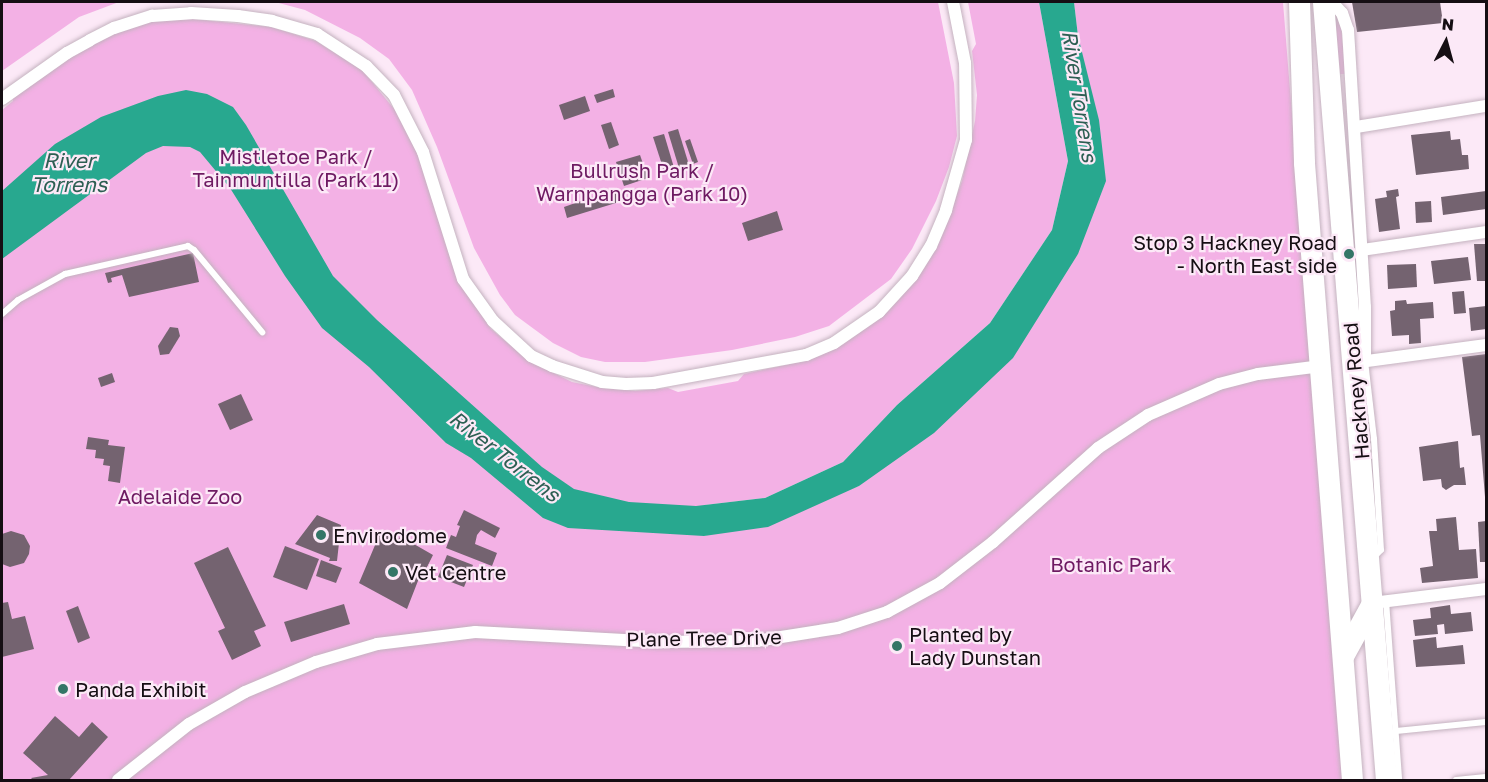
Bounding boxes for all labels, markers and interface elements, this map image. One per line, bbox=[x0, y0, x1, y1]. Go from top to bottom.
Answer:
north arrow bbox=[1416, 12, 1476, 72]
text: N bbox=[1441, 14, 1455, 35]
water label: River Torrens bbox=[1057, 28, 1103, 164]
park label: Mistletoe Park / Tainmuntilla (Park 11) bbox=[193, 144, 399, 191]
water label: River Torrens bbox=[31, 147, 107, 197]
park label: Bullrush Park / Warnpangga (Park 10) bbox=[536, 158, 748, 205]
place label: Stop 3 Hackney Road - North East side bbox=[1133, 231, 1337, 278]
marker: Stop 3 Hackney Road - North East side bbox=[1342, 247, 1356, 261]
street label: Hackney Road bbox=[1338, 322, 1374, 460]
water label: River Torrens bbox=[445, 405, 565, 507]
park label: Adelaide Zoo bbox=[118, 484, 242, 508]
place label: Envirodome bbox=[333, 523, 447, 547]
marker: Envirodome bbox=[314, 528, 328, 542]
park label: Botanic Park bbox=[1050, 552, 1172, 576]
place label: Vet Centre bbox=[405, 560, 506, 584]
marker: Vet Centre bbox=[386, 565, 400, 579]
place label: Planted by Lady Dunstan bbox=[909, 622, 1041, 669]
street label: Plane Tree Drive bbox=[626, 625, 782, 651]
marker: Planted by Lady Dunstan bbox=[890, 639, 904, 653]
place label: Panda Exhibit bbox=[75, 677, 207, 701]
marker: Panda Exhibit bbox=[56, 682, 70, 696]

